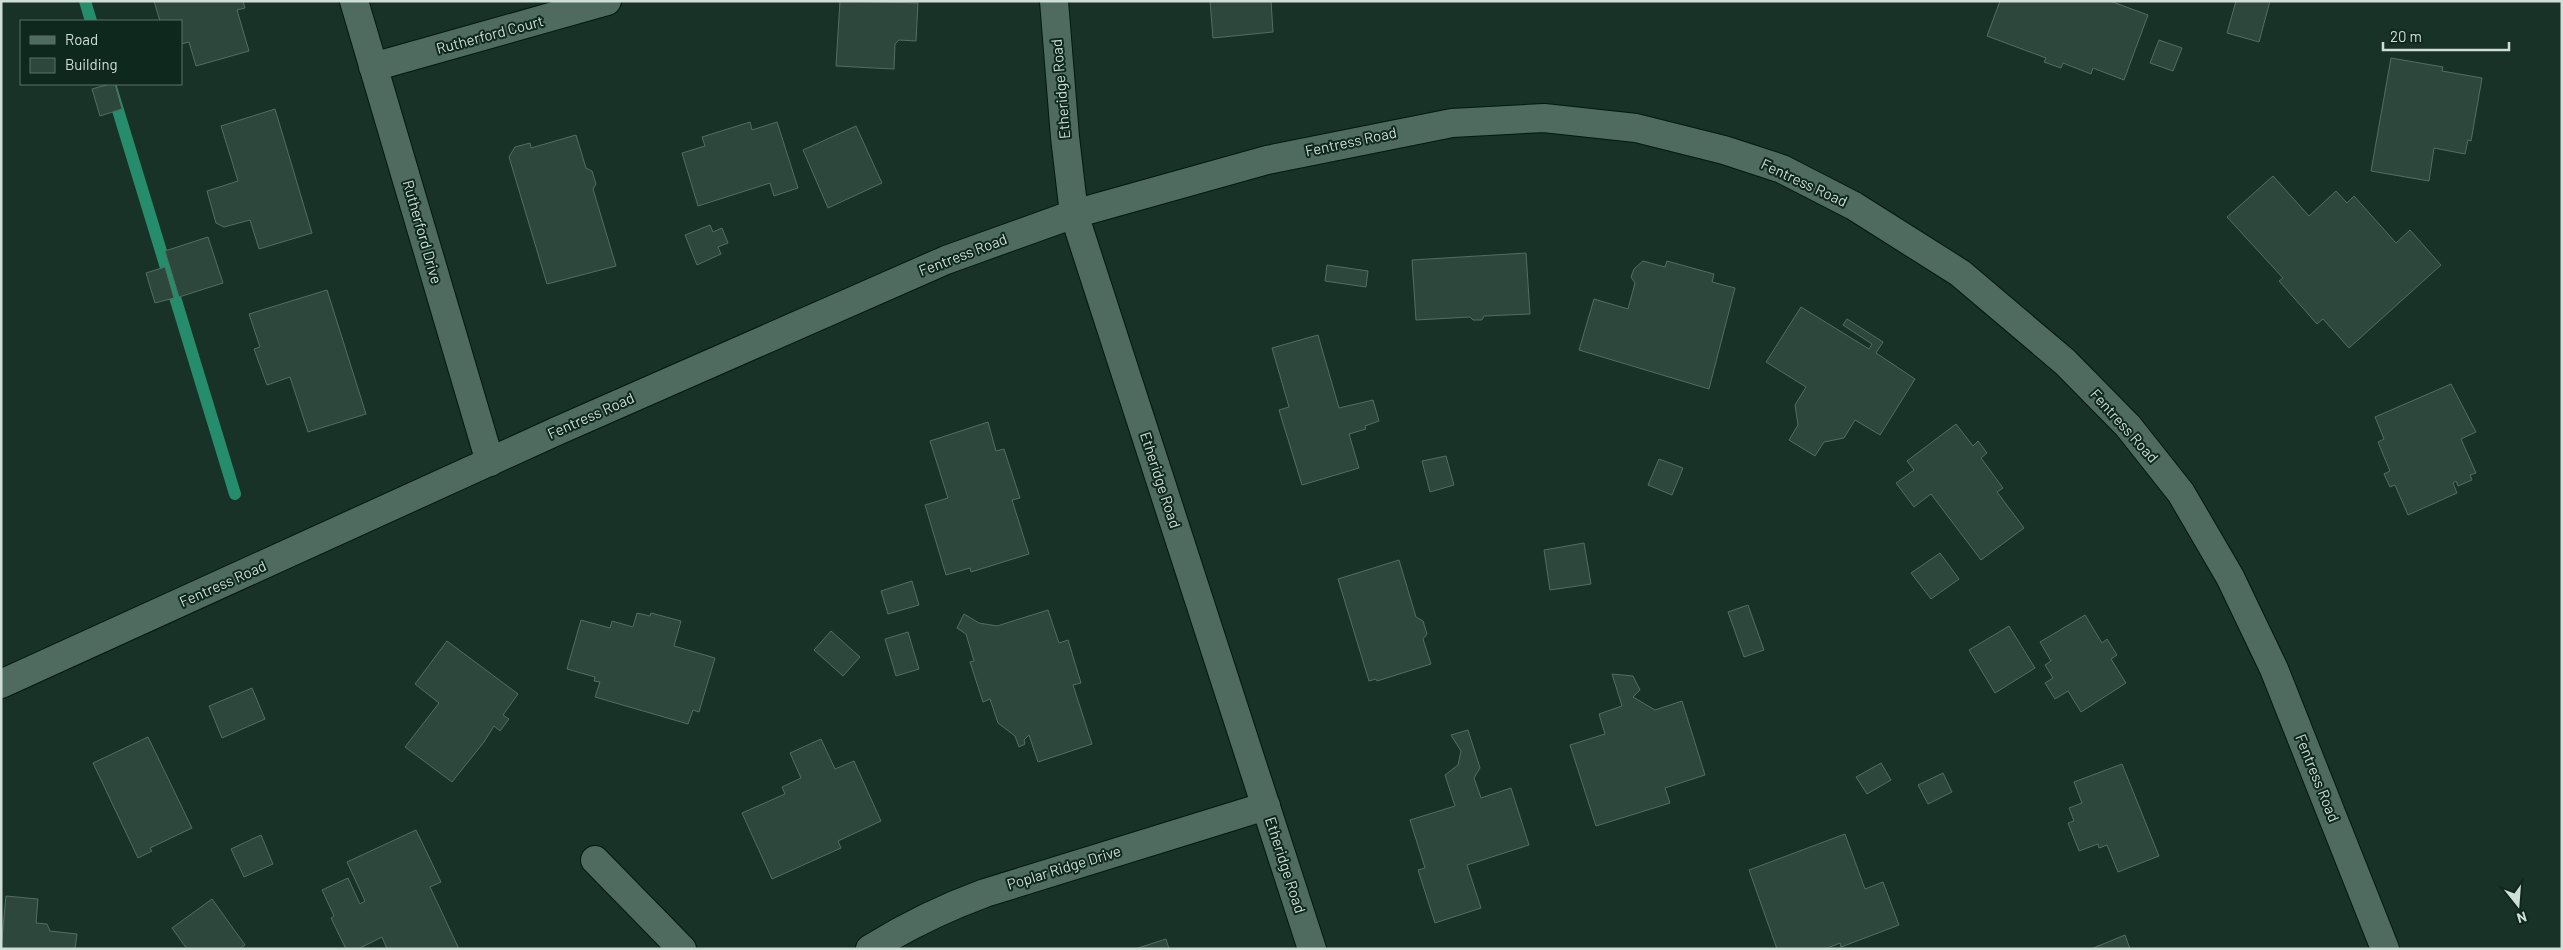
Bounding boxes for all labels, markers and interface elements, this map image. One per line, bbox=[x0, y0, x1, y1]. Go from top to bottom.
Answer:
street label: Rutherford Court bbox=[434, 11, 545, 57]
legend bbox=[20, 20, 182, 85]
scale bar bbox=[2383, 20, 2509, 52]
text: 20 m bbox=[2390, 27, 2422, 45]
text: Road bbox=[65, 30, 98, 48]
street label: Etheridge Road bbox=[1047, 38, 1073, 140]
text: Building bbox=[65, 55, 118, 73]
street label: Fentress Road bbox=[1303, 123, 1398, 160]
street label: Fentress Road bbox=[1758, 154, 1850, 210]
street label: Rutherford Drive bbox=[400, 178, 446, 286]
street label: Fentress Road bbox=[916, 229, 1009, 279]
street label: Fentress Road bbox=[2087, 385, 2163, 466]
street label: Fentress Road bbox=[544, 388, 637, 442]
street label: Etheridge Road bbox=[1137, 429, 1185, 530]
street label: Fentress Road bbox=[176, 556, 269, 610]
street label: Fentress Road bbox=[2292, 731, 2344, 824]
street label: Etheridge Road bbox=[1262, 814, 1310, 915]
street label: Poplar Ridge Drive bbox=[1005, 841, 1123, 893]
north arrow bbox=[2493, 880, 2543, 930]
text: N bbox=[2515, 908, 2529, 927]

